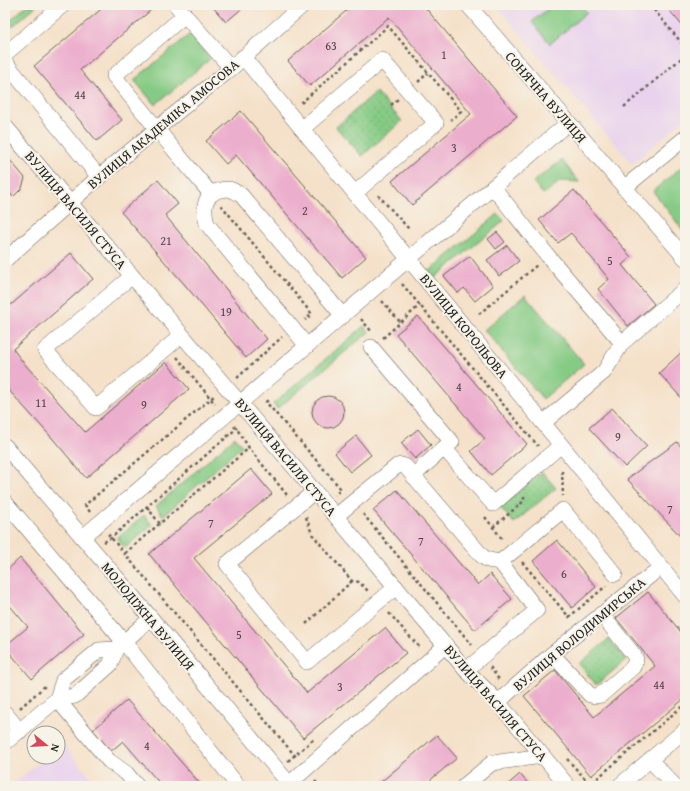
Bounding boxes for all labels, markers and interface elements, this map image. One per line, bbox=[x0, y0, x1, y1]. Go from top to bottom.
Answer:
house number: 63 bbox=[325, 37, 337, 54]
house number: 1 bbox=[441, 46, 447, 63]
street label: СОНЯЧНА ВУЛИЦЯ bbox=[501, 47, 591, 147]
street label: ВУЛИЦЯ АКАДЕМІКА АМОСОВА bbox=[83, 54, 244, 194]
house number: 44 bbox=[74, 86, 86, 103]
house number: 3 bbox=[451, 139, 457, 156]
street label: ВУЛИЦЯ ВАСИЛЯ СТУСА bbox=[20, 147, 132, 274]
house number: 2 bbox=[302, 202, 308, 219]
house number: 21 bbox=[160, 232, 172, 249]
house number: 5 bbox=[607, 252, 613, 269]
street label: ВУЛИЦЯ КОРОЛЬОВА bbox=[415, 269, 513, 383]
house number: 19 bbox=[220, 303, 232, 320]
house number: 4 bbox=[456, 378, 462, 395]
house number: 11 bbox=[35, 394, 47, 411]
street label: ВУЛИЦЯ ВАСИЛЯ СТУСА bbox=[230, 394, 342, 521]
house number: 9 bbox=[141, 396, 147, 413]
house number: 9 bbox=[615, 428, 621, 445]
house number: 7 bbox=[667, 501, 673, 518]
house number: 7 bbox=[208, 515, 214, 532]
house number: 7 bbox=[418, 533, 424, 550]
street label: МОЛОДІЖНА ВУЛИЦЯ bbox=[97, 558, 199, 674]
house number: 6 bbox=[561, 565, 567, 582]
street label: ВУЛИЦЯ ВОЛОДИМИРСЬКА bbox=[508, 572, 650, 696]
house number: 5 bbox=[236, 626, 242, 643]
street label: ВУЛИЦЯ ВАСИЛЯ СТУСА bbox=[440, 640, 553, 766]
house number: 44 bbox=[653, 676, 665, 693]
house number: 3 bbox=[337, 678, 343, 695]
north arrow bbox=[26, 725, 66, 765]
house number: 4 bbox=[144, 737, 150, 754]
text: N bbox=[47, 742, 64, 755]

